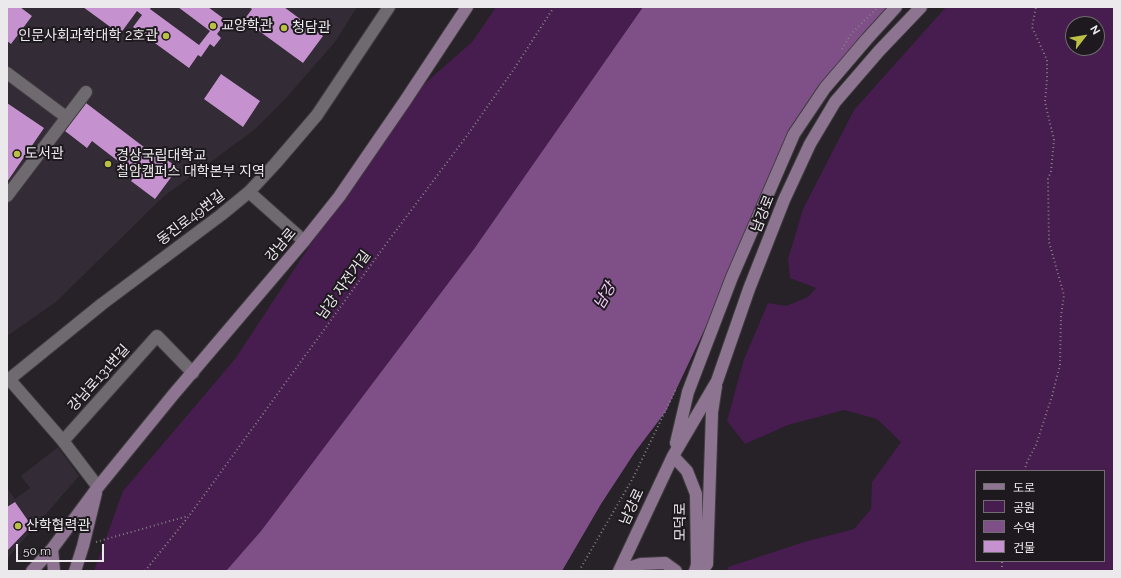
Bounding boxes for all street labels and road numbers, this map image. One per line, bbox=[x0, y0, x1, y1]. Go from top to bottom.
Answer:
street label: 동진로49번길 bbox=[154, 187, 228, 249]
street label: 남강로 bbox=[748, 193, 778, 235]
street label: 강남로 bbox=[262, 225, 300, 265]
street label: 남강 자전거길 bbox=[313, 247, 375, 323]
street label: 강남로131번길 bbox=[65, 341, 133, 415]
street label: 남강로 bbox=[616, 486, 648, 528]
street label: 모덕로 bbox=[673, 503, 689, 541]

